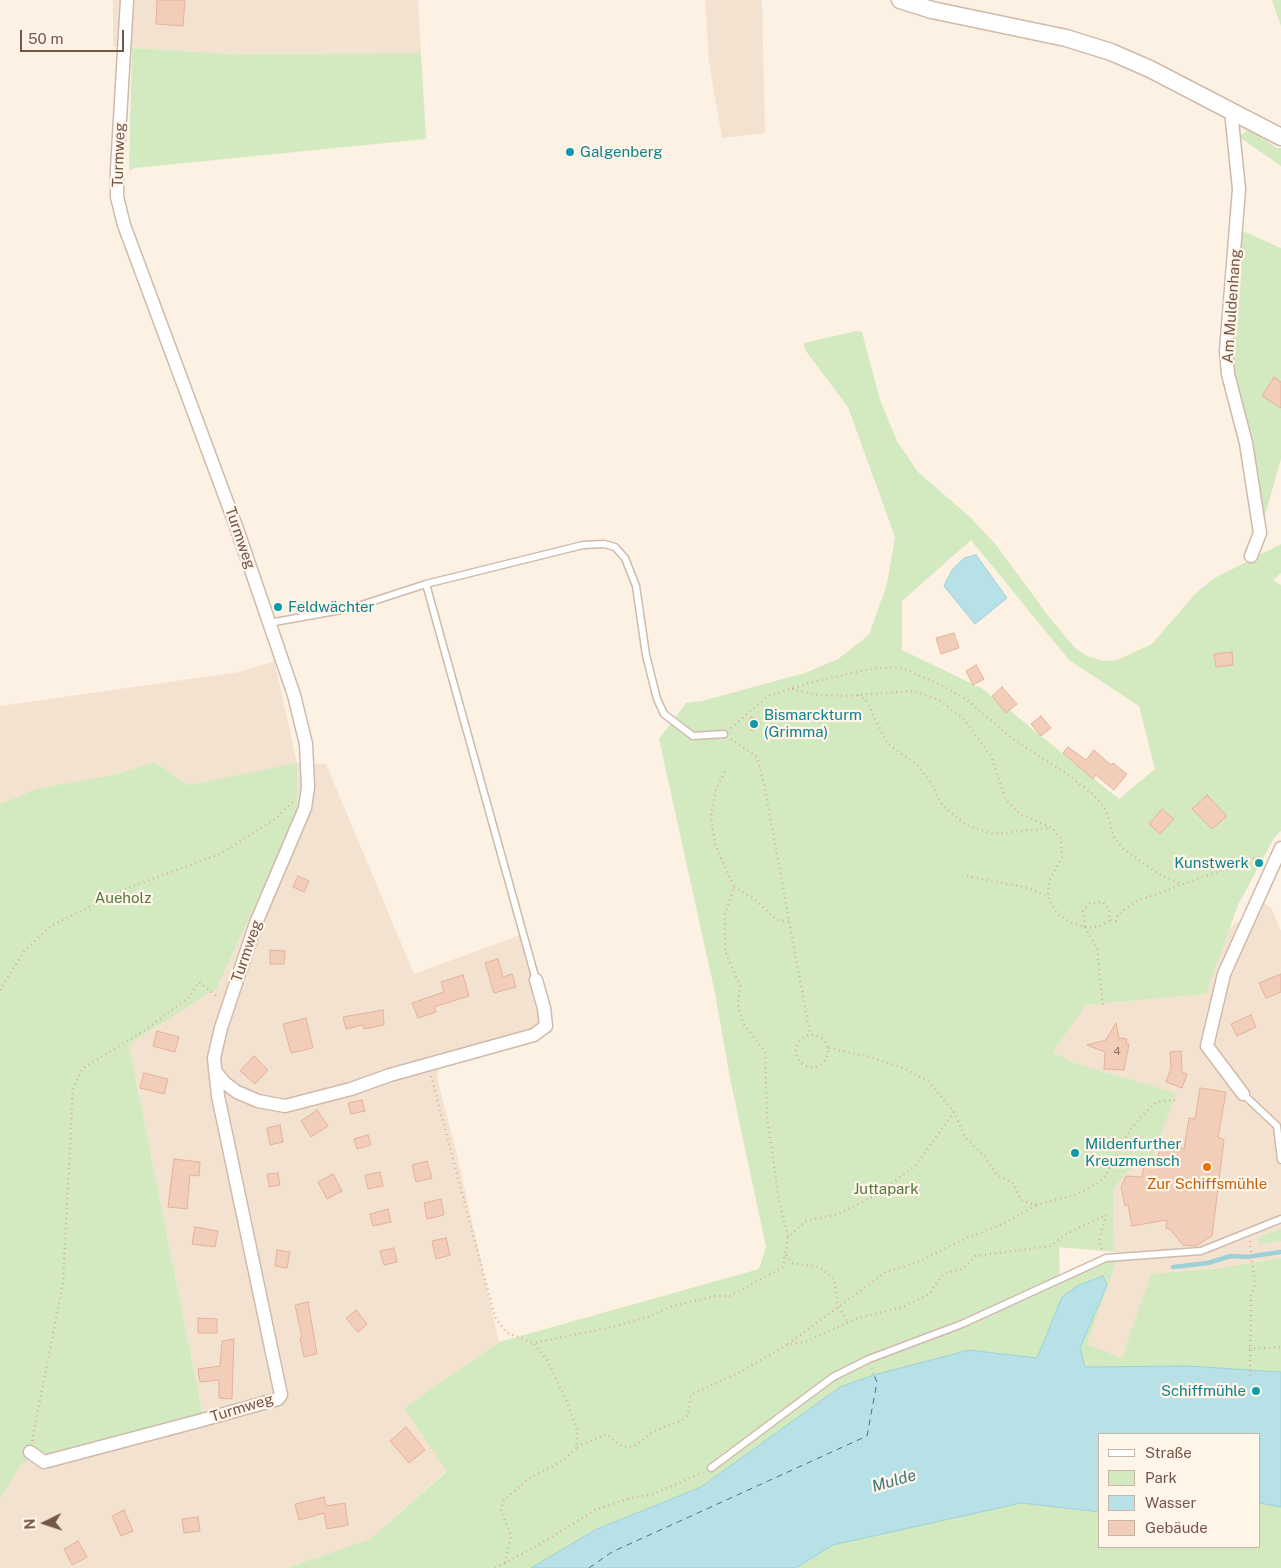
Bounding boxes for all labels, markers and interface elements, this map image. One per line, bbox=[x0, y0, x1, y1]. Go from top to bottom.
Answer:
scale bar bbox=[22, 20, 126, 52]
text: 50 m bbox=[28, 30, 63, 47]
street label: Turmweg bbox=[109, 122, 129, 188]
place label: Galgenberg bbox=[580, 143, 663, 161]
marker: Galgenberg bbox=[564, 146, 576, 158]
street label: Am Muldenhang bbox=[1219, 248, 1245, 364]
street label: Turmweg bbox=[221, 504, 259, 572]
place label: Feldwächter bbox=[288, 598, 374, 616]
marker: Feldwächter bbox=[272, 601, 284, 613]
place label: Bismarckturm (Grimma) bbox=[764, 706, 862, 741]
marker: Bismarckturm (Grimma) bbox=[748, 718, 760, 730]
place label: Kunstwerk bbox=[1174, 854, 1249, 872]
marker: Kunstwerk bbox=[1253, 857, 1265, 869]
park label: Aueholz bbox=[95, 889, 151, 907]
street label: Turmweg bbox=[228, 917, 266, 985]
house number: 4 bbox=[1113, 1044, 1121, 1058]
place label: Mildenfurther Kreuzmensch bbox=[1085, 1135, 1181, 1170]
marker: Mildenfurther Kreuzmensch bbox=[1069, 1147, 1081, 1159]
marker: Zur Schiffsmühle bbox=[1201, 1161, 1213, 1173]
place label: Zur Schiffsmühle bbox=[1147, 1175, 1267, 1193]
park label: Juttapark bbox=[853, 1180, 919, 1198]
place label: Schiffmühle bbox=[1161, 1382, 1246, 1400]
marker: Schiffmühle bbox=[1250, 1385, 1262, 1397]
street label: Turmweg bbox=[208, 1390, 276, 1426]
legend bbox=[1098, 1433, 1261, 1548]
text: Straße bbox=[1145, 1444, 1192, 1461]
water label: Mulde bbox=[870, 1466, 918, 1496]
text: Park bbox=[1145, 1469, 1177, 1486]
text: Wasser bbox=[1145, 1494, 1196, 1511]
north arrow bbox=[20, 1498, 70, 1548]
text: N bbox=[22, 1518, 38, 1530]
text: Gebäude bbox=[1145, 1519, 1208, 1536]

